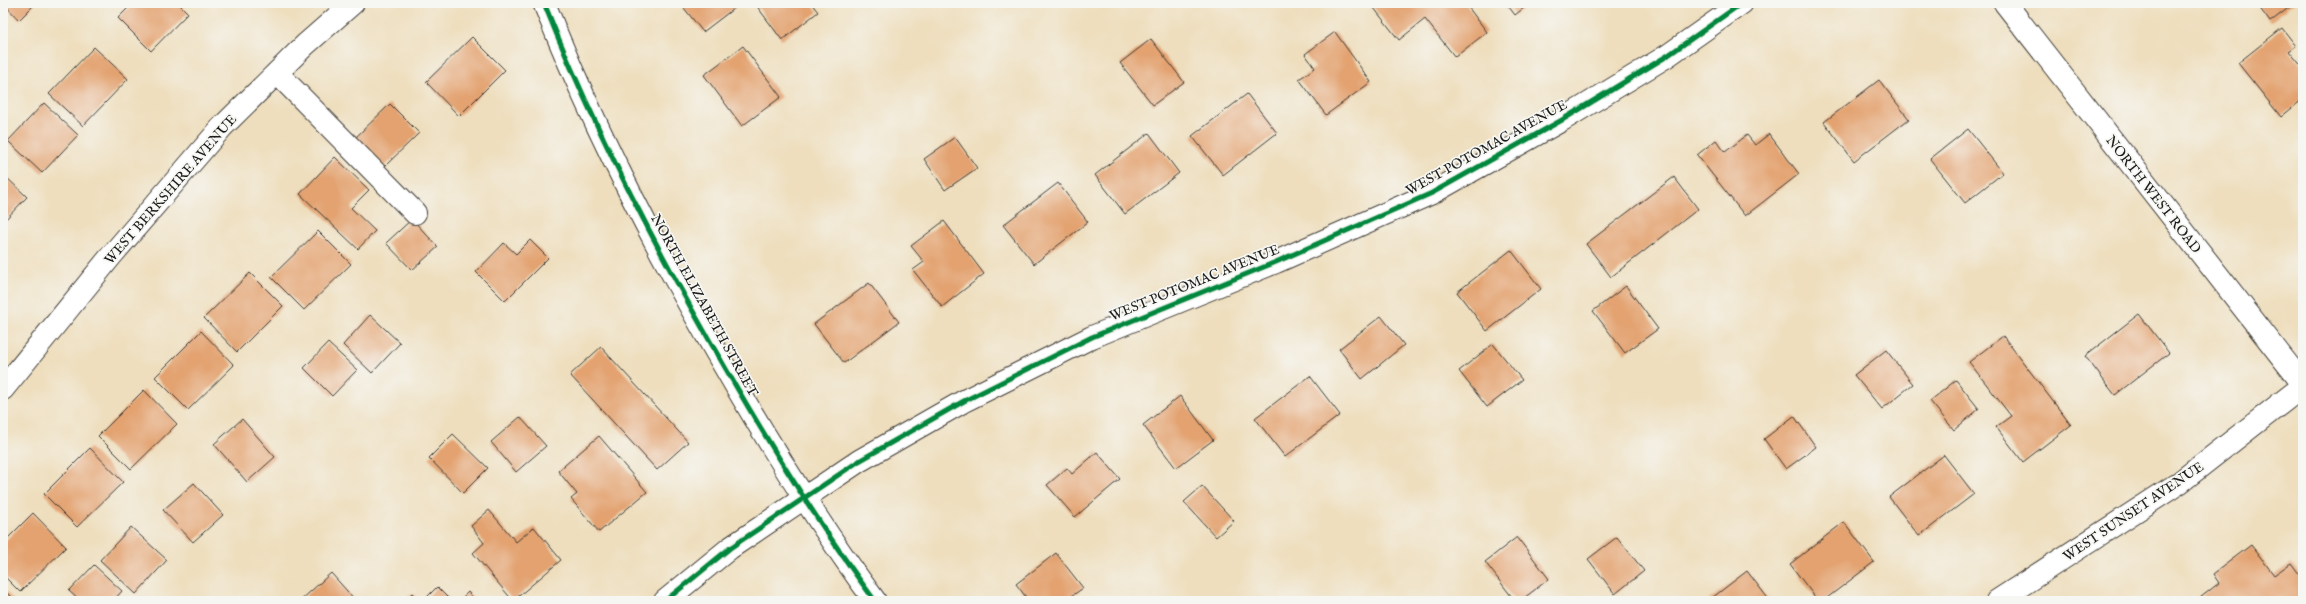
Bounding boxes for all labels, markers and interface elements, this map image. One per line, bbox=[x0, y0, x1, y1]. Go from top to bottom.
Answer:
street label: WEST POTOMAC AVENUE bbox=[1403, 96, 1571, 200]
street label: WEST BERKSHIRE AVENUE bbox=[101, 111, 241, 268]
street label: NORTH WEST ROAD bbox=[2102, 132, 2205, 257]
street label: NORTH ELIZABETH STREET bbox=[646, 211, 762, 401]
street label: WEST POTOMAC AVENUE bbox=[1107, 240, 1282, 325]
street label: WEST SUNSET AVENUE bbox=[2060, 458, 2208, 566]

